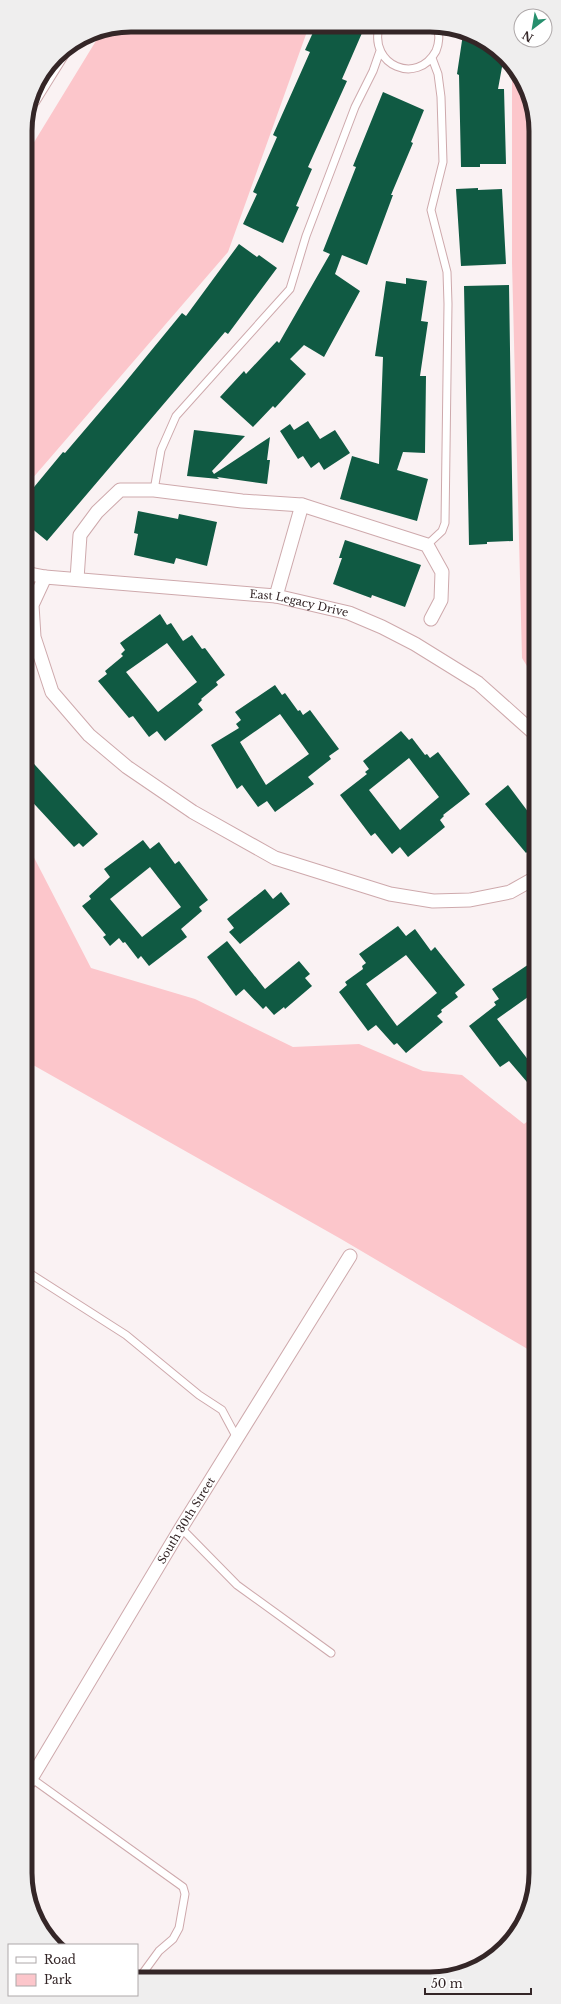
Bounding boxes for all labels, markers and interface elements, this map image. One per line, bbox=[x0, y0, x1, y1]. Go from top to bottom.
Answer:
north arrow bbox=[513, 8, 553, 48]
text: N bbox=[519, 28, 536, 45]
street label: East Legacy Drive bbox=[249, 587, 350, 620]
street label: South 30th Street bbox=[154, 1474, 218, 1566]
legend bbox=[8, 1944, 138, 1996]
text: Road bbox=[44, 1952, 76, 1967]
scale bar bbox=[425, 1970, 531, 1996]
text: Park bbox=[44, 1972, 72, 1987]
text: 50 m bbox=[431, 1976, 463, 1991]

